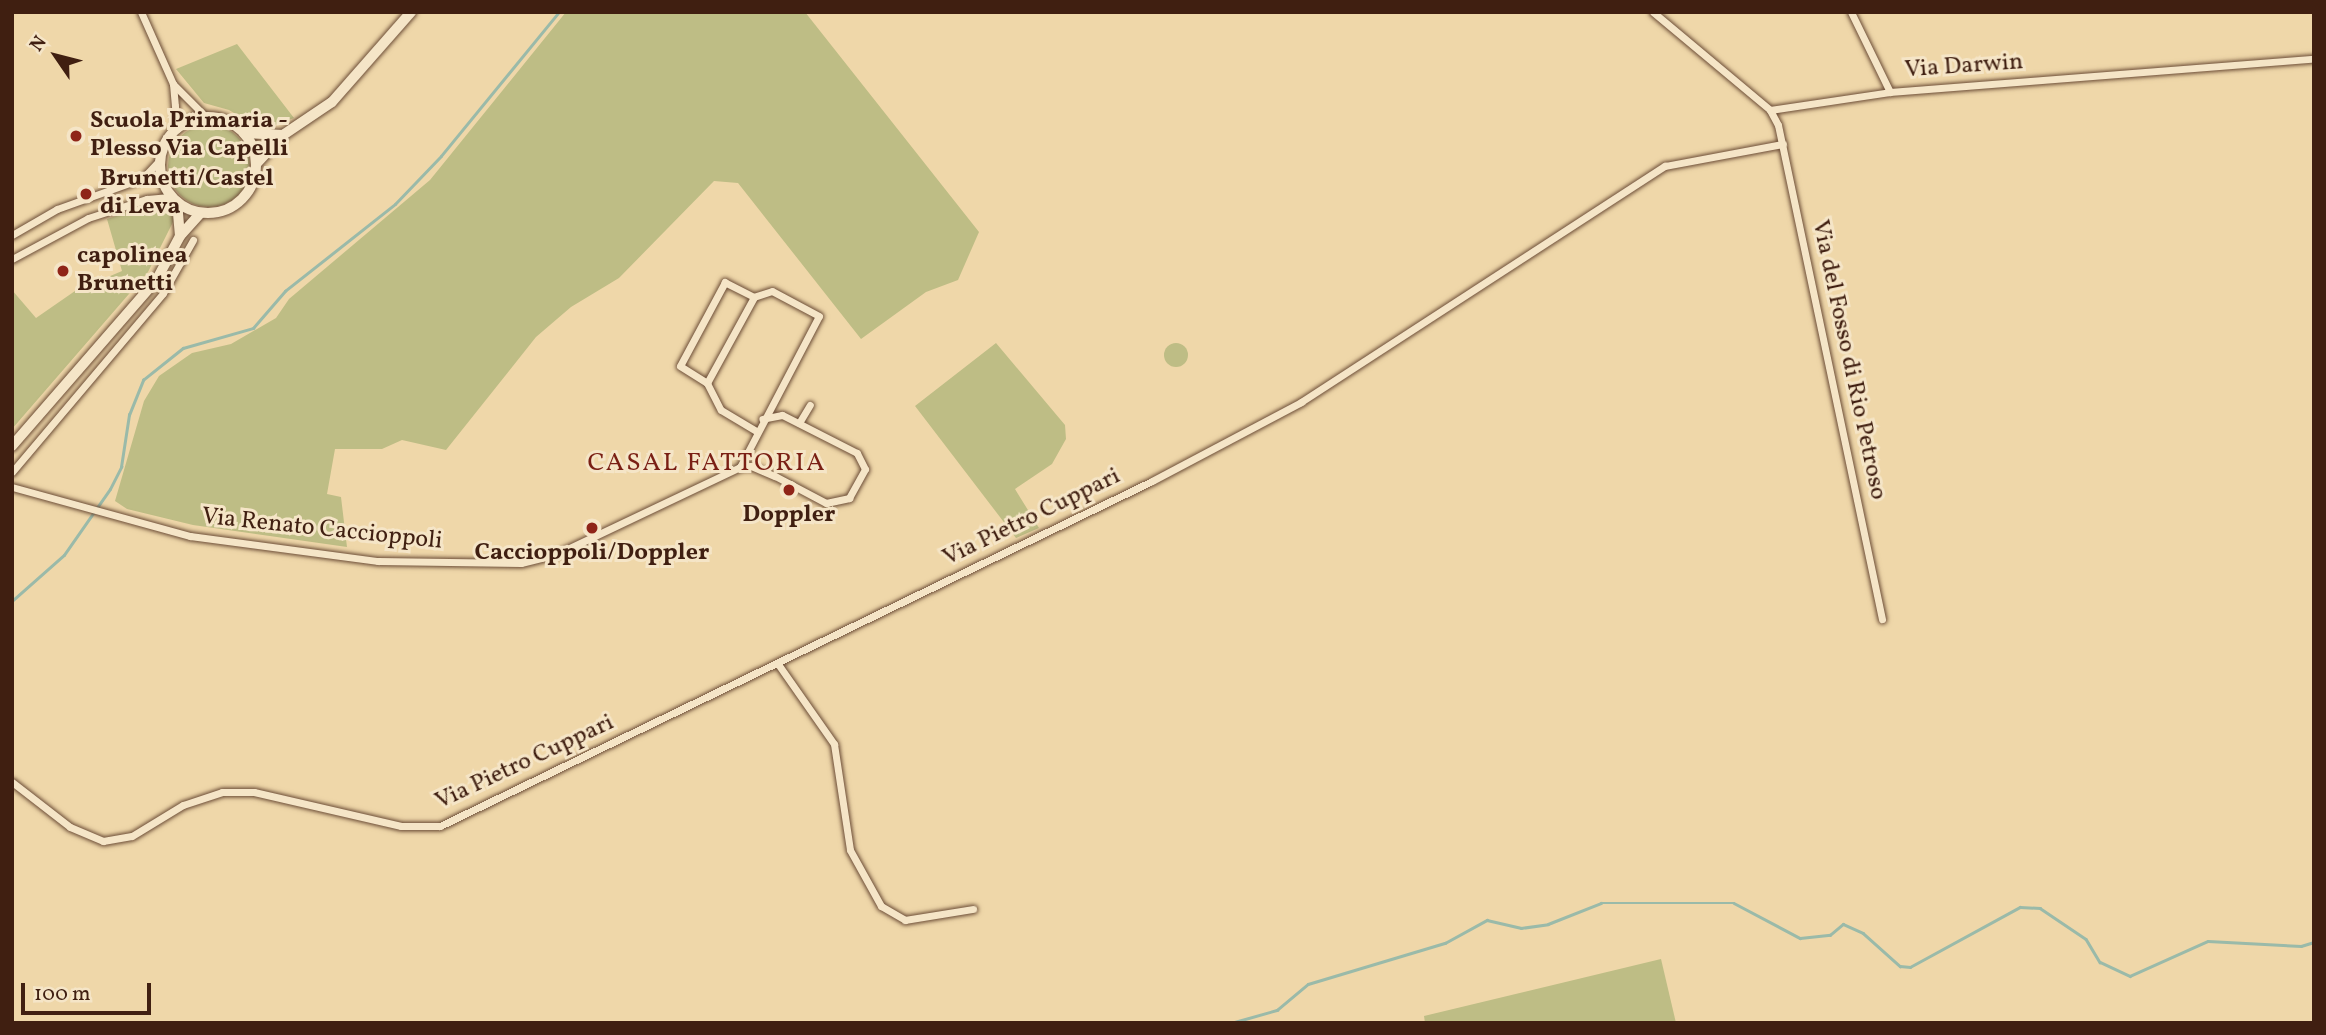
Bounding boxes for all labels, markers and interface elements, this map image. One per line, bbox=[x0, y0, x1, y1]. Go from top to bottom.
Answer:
north arrow bbox=[21, 21, 91, 91]
text: N bbox=[24, 31, 53, 57]
street label: Via Darwin bbox=[1904, 48, 2024, 86]
place label: Scuola Primaria - Plesso Via Capelli bbox=[90, 108, 289, 164]
marker: Scuola Primaria - Plesso Via Capelli bbox=[68, 128, 84, 144]
place label: Brunetti/Castel di Leva bbox=[100, 166, 274, 222]
marker: Brunetti/Castel di Leva bbox=[78, 186, 94, 202]
street label: Via del Fosso di Rio Petroso bbox=[1804, 218, 1892, 502]
place label: capolinea Brunetti bbox=[77, 243, 187, 299]
marker: capolinea Brunetti bbox=[55, 263, 71, 279]
district label: CASAL FATTORIA bbox=[589, 448, 825, 480]
street label: Via Pietro Cuppari bbox=[939, 463, 1125, 573]
marker: Doppler bbox=[781, 482, 797, 498]
place label: Doppler bbox=[743, 502, 835, 530]
street label: Via Renato Caccioppoli bbox=[200, 503, 444, 557]
marker: Caccioppoli/Doppler bbox=[584, 520, 600, 536]
place label: Caccioppoli/Doppler bbox=[475, 540, 709, 568]
street label: Via Pietro Cuppari bbox=[431, 709, 619, 817]
scale bar bbox=[24, 968, 154, 1012]
text: 100 m bbox=[34, 980, 91, 1009]

